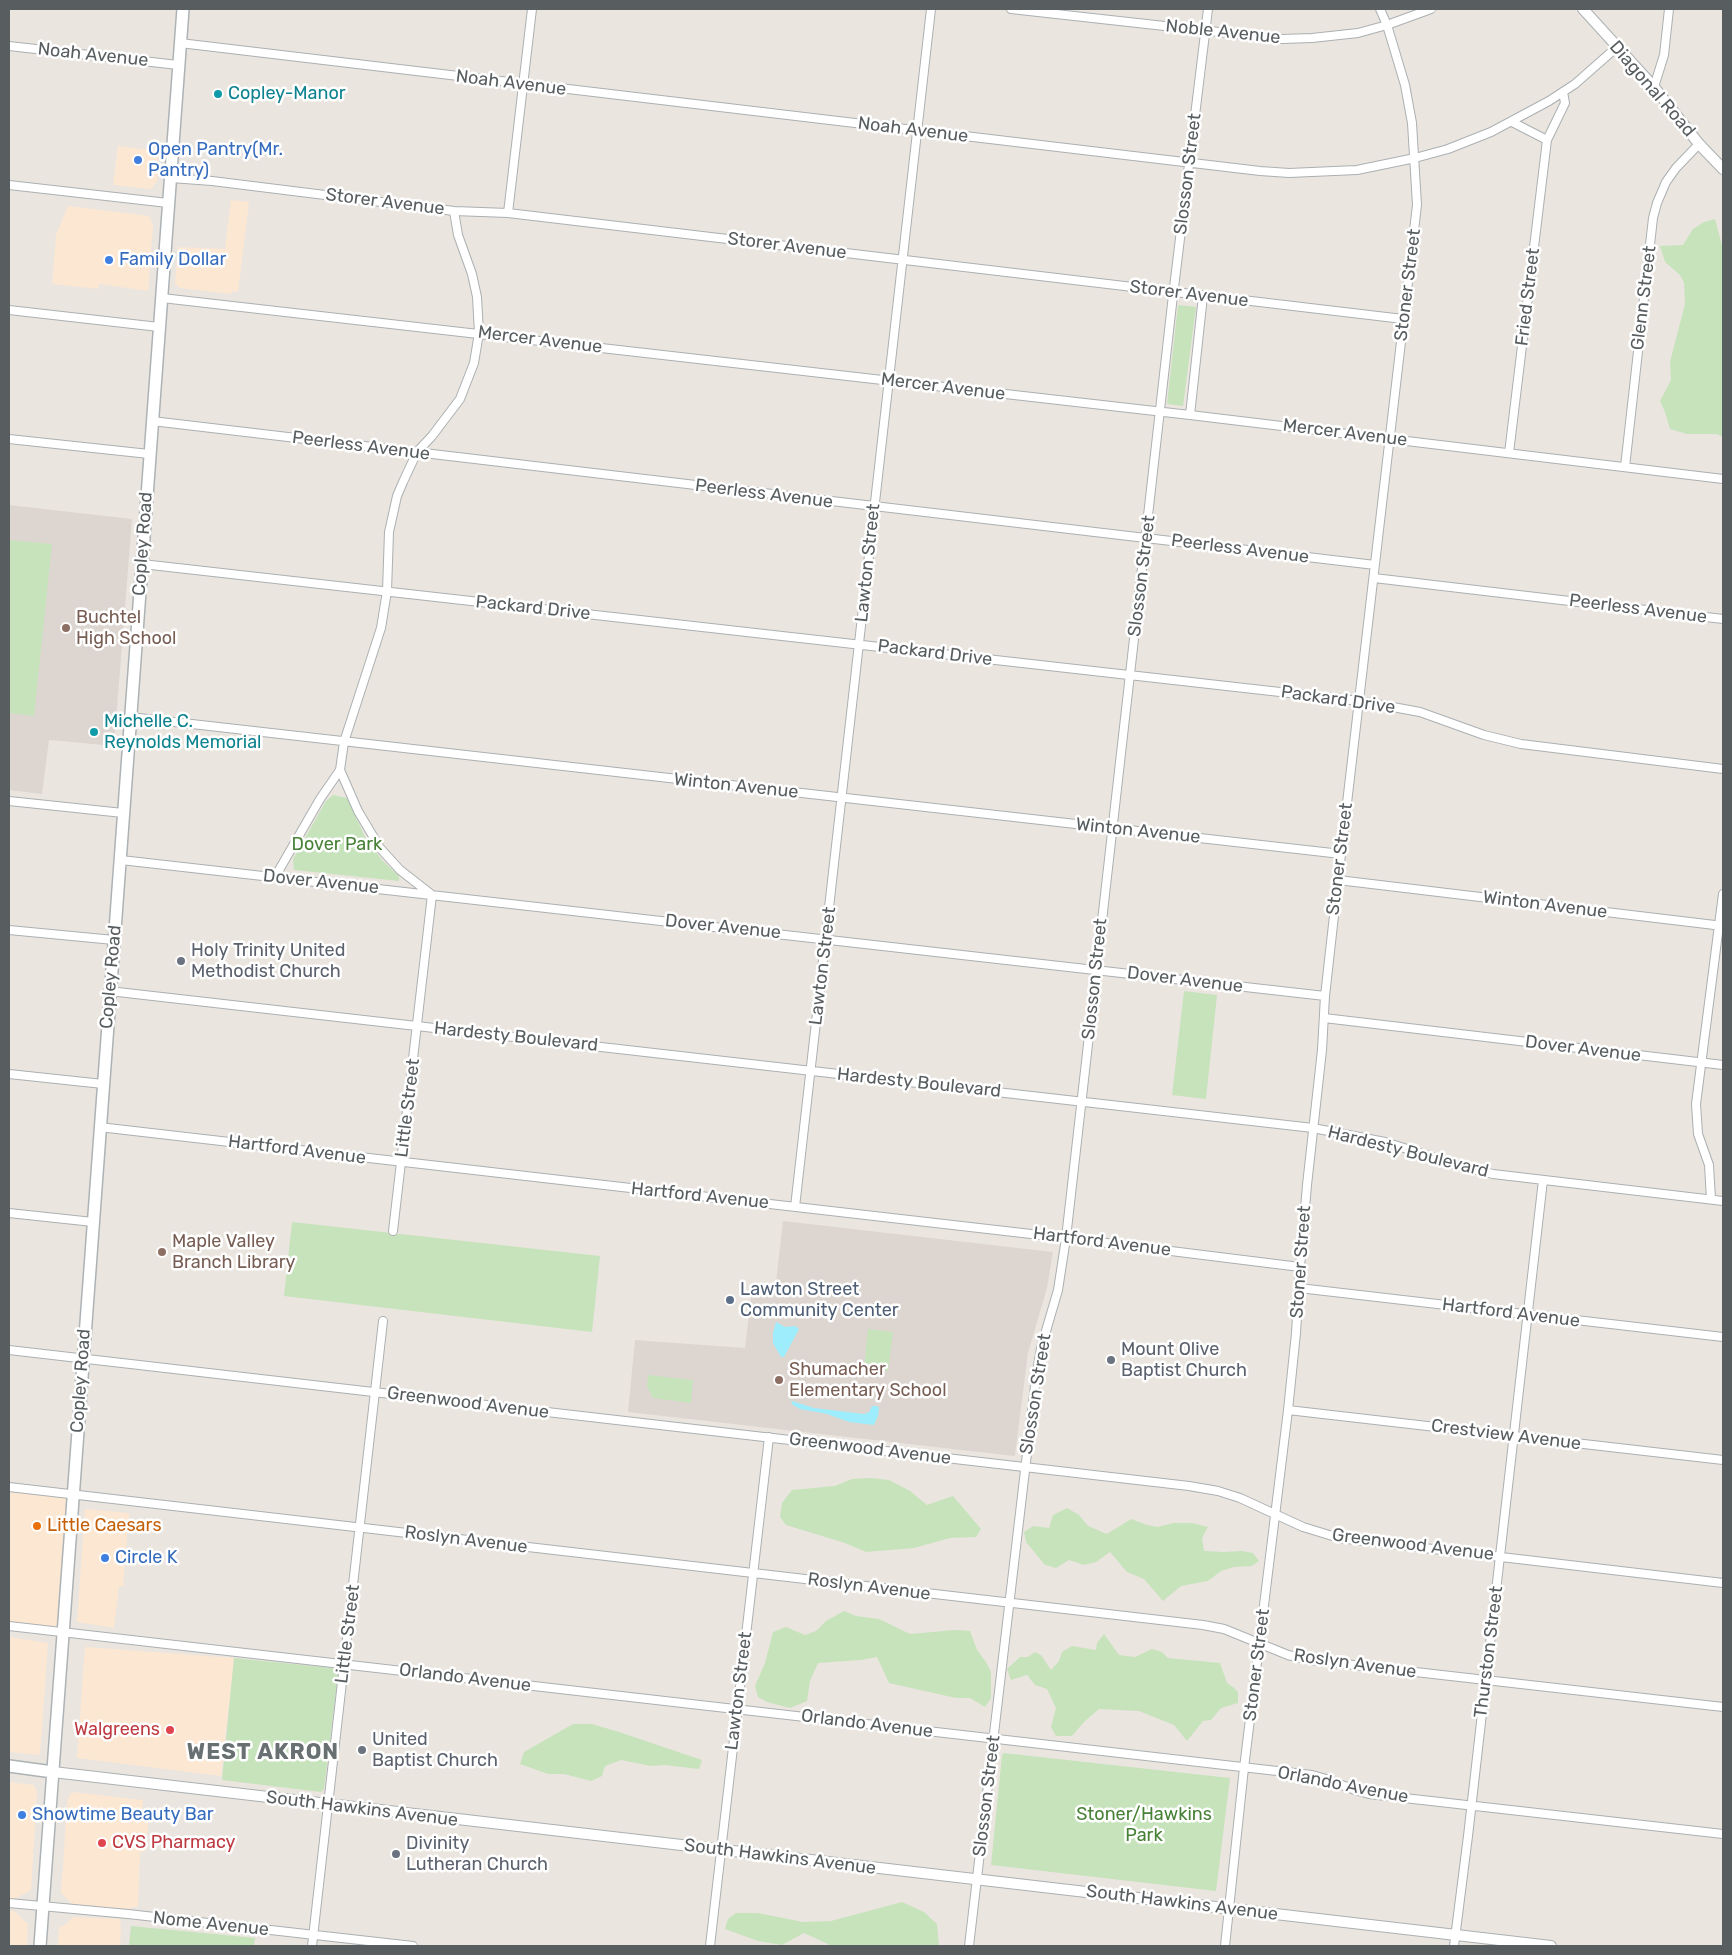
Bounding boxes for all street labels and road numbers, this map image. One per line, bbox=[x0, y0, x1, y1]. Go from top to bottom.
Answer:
street label: Noble Avenue bbox=[1164, 15, 1282, 49]
street label: Diagonal Road bbox=[1604, 37, 1700, 141]
street label: Noah Avenue bbox=[37, 38, 149, 72]
street label: Noah Avenue bbox=[455, 66, 567, 100]
street label: Slosson Street bbox=[1170, 112, 1206, 236]
street label: Noah Avenue bbox=[857, 113, 969, 147]
street label: Storer Avenue bbox=[324, 184, 446, 220]
street label: Storer Avenue bbox=[726, 228, 848, 264]
street label: Stoner Street bbox=[1390, 228, 1426, 342]
street label: Glenn Street bbox=[1627, 245, 1661, 351]
street label: Fried Street bbox=[1511, 247, 1545, 347]
street label: Storer Avenue bbox=[1128, 276, 1250, 312]
street label: Mercer Avenue bbox=[476, 322, 604, 358]
street label: Mercer Avenue bbox=[879, 369, 1007, 405]
street label: Mercer Avenue bbox=[1281, 415, 1409, 451]
street label: Peerless Avenue bbox=[291, 427, 431, 465]
street label: Peerless Avenue bbox=[694, 475, 834, 513]
street label: Copley Road bbox=[129, 491, 157, 597]
street label: Lawton Street bbox=[851, 503, 885, 623]
street label: Slosson Street bbox=[1124, 514, 1160, 638]
street label: Peerless Avenue bbox=[1170, 530, 1310, 568]
street label: Peerless Avenue bbox=[1568, 590, 1708, 628]
street label: Packard Drive bbox=[474, 591, 592, 625]
street label: Packard Drive bbox=[876, 635, 994, 671]
street label: Packard Drive bbox=[1279, 681, 1397, 719]
street label: Winton Avenue bbox=[673, 769, 799, 803]
street label: Stoner Street bbox=[1322, 802, 1358, 916]
street label: Winton Avenue bbox=[1075, 814, 1201, 848]
street label: Dover Avenue bbox=[262, 865, 380, 899]
street label: Winton Avenue bbox=[1482, 887, 1608, 923]
street label: Lawton Street bbox=[805, 906, 841, 1026]
street label: Dover Avenue bbox=[664, 910, 782, 944]
street label: Slosson Street bbox=[1078, 917, 1112, 1041]
street label: Copley Road bbox=[96, 924, 126, 1030]
street label: Dover Avenue bbox=[1126, 962, 1244, 998]
street label: Hardesty Boulevard bbox=[433, 1018, 599, 1056]
street label: Dover Avenue bbox=[1524, 1031, 1642, 1067]
street label: Little Street bbox=[391, 1057, 425, 1159]
street label: Hardesty Boulevard bbox=[836, 1064, 1002, 1102]
street label: Hardesty Boulevard bbox=[1325, 1122, 1491, 1182]
street label: Hartford Avenue bbox=[227, 1131, 367, 1169]
street label: Hartford Avenue bbox=[630, 1178, 770, 1214]
street label: Stoner Street bbox=[1286, 1205, 1316, 1319]
street label: Hartford Avenue bbox=[1032, 1223, 1172, 1261]
street label: Hartford Avenue bbox=[1441, 1294, 1581, 1332]
street label: Copley Road bbox=[67, 1328, 95, 1434]
street label: Slosson Street bbox=[1016, 1332, 1056, 1456]
street label: Greenwood Avenue bbox=[386, 1382, 550, 1424]
street label: Crestview Avenue bbox=[1430, 1415, 1582, 1455]
street label: Greenwood Avenue bbox=[788, 1428, 952, 1470]
street label: Roslyn Avenue bbox=[403, 1522, 529, 1558]
street label: Greenwood Avenue bbox=[1331, 1524, 1495, 1566]
street label: Roslyn Avenue bbox=[806, 1569, 932, 1605]
street label: Little Street bbox=[331, 1583, 365, 1685]
street label: Thurston Street bbox=[1470, 1585, 1508, 1719]
street label: Stoner Street bbox=[1239, 1608, 1275, 1722]
street label: Lawton Street bbox=[721, 1631, 757, 1751]
street label: Roslyn Avenue bbox=[1292, 1645, 1418, 1683]
street label: Orlando Avenue bbox=[398, 1659, 532, 1697]
street label: Orlando Avenue bbox=[800, 1705, 934, 1743]
street label: Slosson Street bbox=[969, 1734, 1005, 1858]
street label: Orlando Avenue bbox=[1276, 1762, 1410, 1808]
street label: South Hawkins Avenue bbox=[265, 1787, 459, 1831]
street label: South Hawkins Avenue bbox=[683, 1835, 877, 1879]
street label: South Hawkins Avenue bbox=[1085, 1881, 1279, 1925]
street label: Nome Avenue bbox=[152, 1907, 270, 1941]

